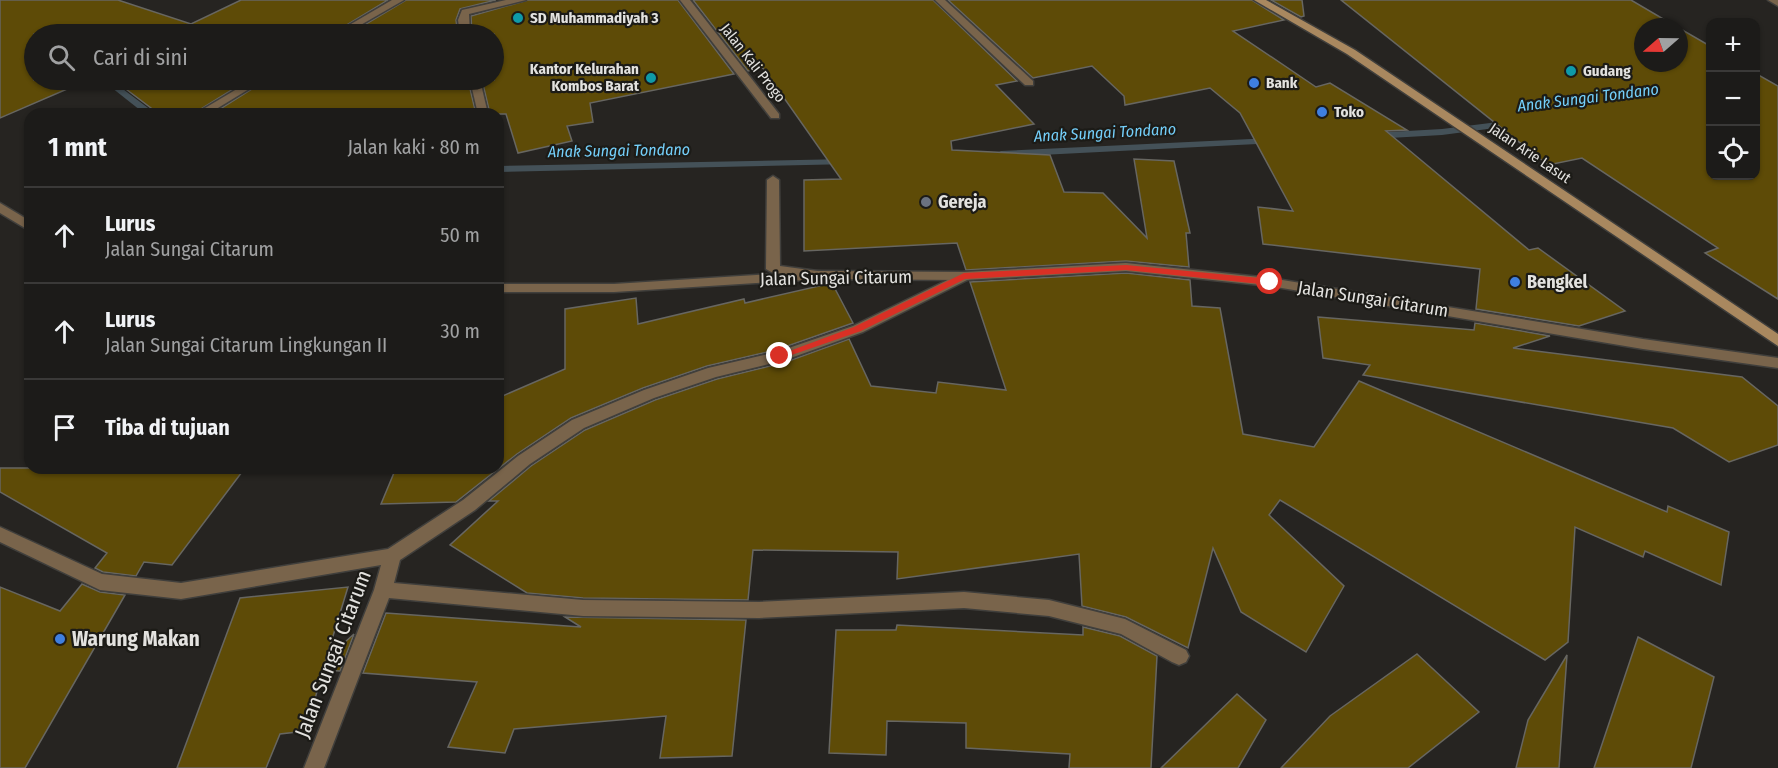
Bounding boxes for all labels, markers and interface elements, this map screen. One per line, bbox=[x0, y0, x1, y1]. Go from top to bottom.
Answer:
place label: SD Muhammadiyah 3 bbox=[530, 9, 659, 27]
marker: SD Muhammadiyah 3 bbox=[511, 11, 525, 25]
north arrow bbox=[1634, 18, 1688, 72]
map controls bbox=[1706, 18, 1760, 180]
button: + bbox=[1706, 18, 1760, 72]
street label: Jalan Kali Progo bbox=[717, 20, 789, 106]
search box bbox=[24, 24, 504, 90]
icon: search bbox=[45, 41, 78, 74]
text: Cari di sini bbox=[93, 44, 188, 71]
place label: Kantor Kelurahan Kombos Barat bbox=[530, 60, 640, 95]
place label: Gudang bbox=[1583, 62, 1631, 80]
marker: Gudang bbox=[1564, 64, 1578, 78]
marker: Kantor Kelurahan Kombos Barat bbox=[644, 71, 658, 85]
button: − bbox=[1706, 72, 1760, 126]
place label: Bank bbox=[1266, 74, 1298, 92]
marker: Bank bbox=[1247, 76, 1261, 90]
water label: Anak Sungai Tondano bbox=[1515, 79, 1660, 116]
place label: Toko bbox=[1334, 103, 1364, 121]
marker: Toko bbox=[1315, 105, 1329, 119]
water label: Anak Sungai Tondano bbox=[1033, 119, 1177, 146]
street label: Jalan Arie Lasut bbox=[1486, 119, 1574, 187]
button: locate bbox=[1706, 126, 1760, 180]
text: 1 mnt bbox=[48, 132, 107, 163]
text: Jalan kaki · 80 m bbox=[347, 135, 480, 159]
water label: Anak Sungai Tondano bbox=[547, 140, 690, 161]
place label: Gereja bbox=[938, 191, 987, 213]
marker: Gereja bbox=[919, 195, 933, 209]
text: Lurus bbox=[105, 210, 155, 237]
icon: ahead bbox=[48, 219, 81, 252]
text: 50 m bbox=[440, 223, 480, 247]
text: Jalan Sungai Citarum bbox=[105, 237, 274, 261]
street label: Jalan Sungai Citarum bbox=[760, 266, 912, 290]
route start bbox=[1256, 268, 1282, 294]
place label: Bengkel bbox=[1527, 271, 1588, 293]
marker: Bengkel bbox=[1508, 275, 1522, 289]
street label: Jalan Sungai Citarum bbox=[1296, 276, 1450, 322]
text: Lurus bbox=[105, 306, 155, 333]
icon: ahead bbox=[48, 315, 81, 348]
text: 30 m bbox=[440, 319, 480, 343]
text: Jalan Sungai Citarum Lingkungan II bbox=[105, 333, 387, 357]
route end bbox=[766, 342, 792, 368]
icon: arrive bbox=[48, 411, 81, 444]
text: Tiba di tujuan bbox=[105, 414, 230, 441]
street label: Jalan Sungai Citarum bbox=[289, 567, 377, 741]
place label: Warung Makan bbox=[72, 626, 200, 652]
marker: Warung Makan bbox=[53, 632, 67, 646]

